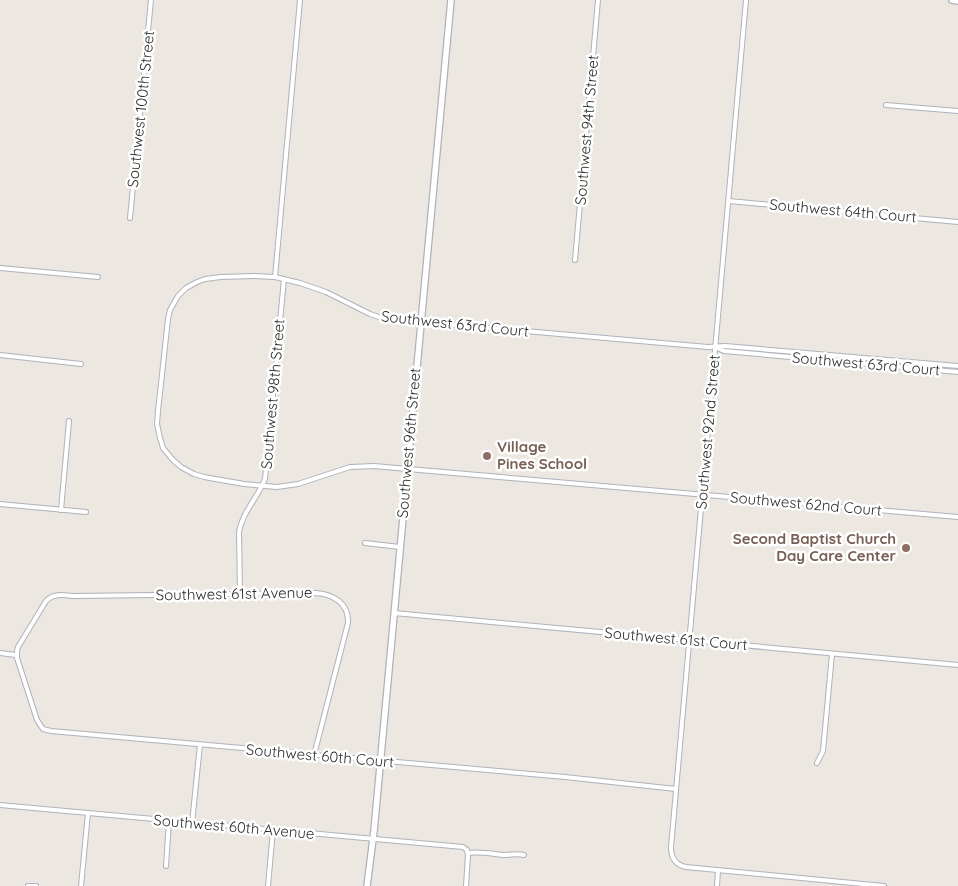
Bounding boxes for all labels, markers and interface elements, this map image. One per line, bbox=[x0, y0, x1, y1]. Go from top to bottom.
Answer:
street label: Southwest 100th Street bbox=[123, 30, 158, 188]
street label: Southwest 94th Street bbox=[570, 54, 603, 206]
street label: Southwest 64th Court bbox=[769, 195, 917, 226]
street label: Southwest 63rd Court bbox=[380, 306, 530, 341]
street label: Southwest 98th Street bbox=[256, 318, 289, 470]
street label: Southwest 63rd Court bbox=[791, 348, 941, 379]
street label: Southwest 92nd Street bbox=[691, 354, 724, 510]
street label: Southwest 96th Street bbox=[392, 367, 425, 519]
place label: Village Pines School bbox=[497, 437, 587, 473]
marker: Village Pines School bbox=[481, 450, 493, 462]
street label: Southwest 62nd Court bbox=[729, 487, 883, 520]
place label: Second Baptist Church Day Care Center bbox=[733, 529, 896, 565]
marker: Second Baptist Church Day Care Center bbox=[900, 542, 912, 554]
street label: Southwest 61st Avenue bbox=[156, 583, 312, 604]
street label: Southwest 61st Court bbox=[604, 623, 748, 654]
street label: Southwest 60th Court bbox=[245, 740, 395, 771]
street label: Southwest 60th Avenue bbox=[153, 810, 315, 843]

